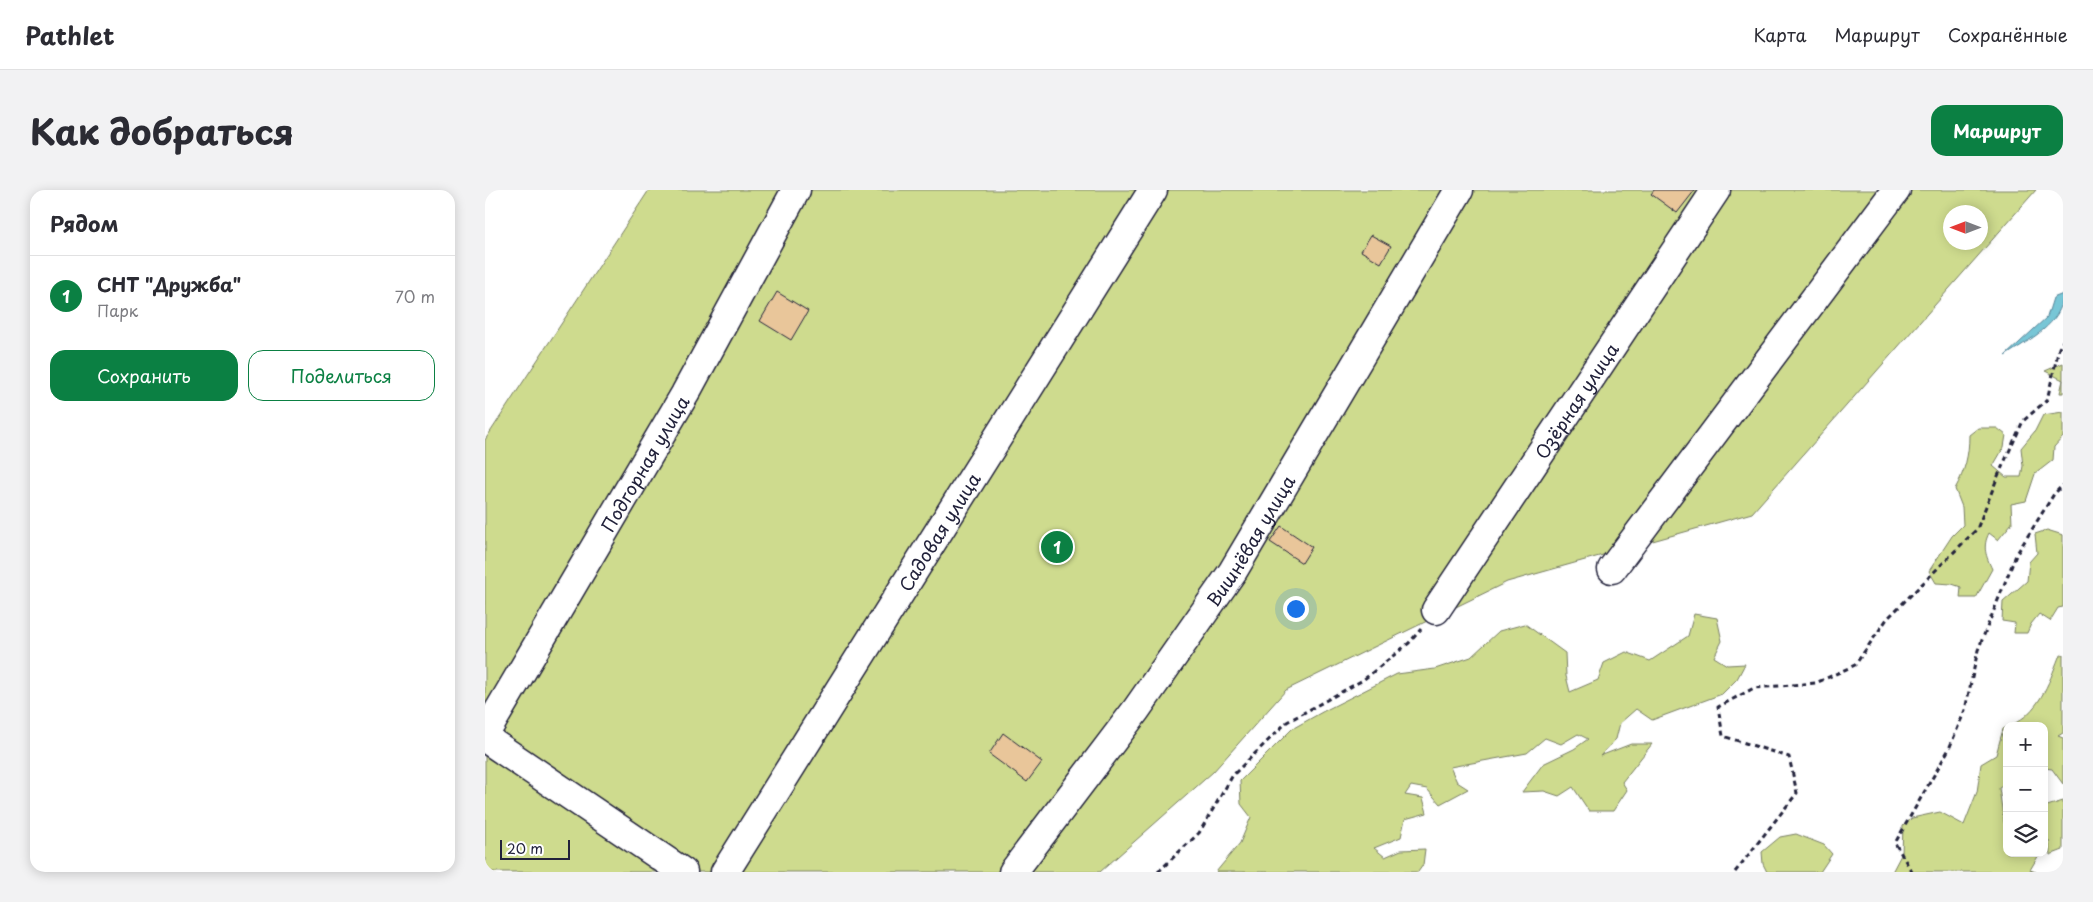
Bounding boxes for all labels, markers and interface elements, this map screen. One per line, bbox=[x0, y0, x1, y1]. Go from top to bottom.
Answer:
text: Pathlet bbox=[25, 17, 115, 53]
text: Карта bbox=[1754, 21, 1806, 48]
text: Маршрут bbox=[1834, 21, 1920, 48]
text: Сохранённые bbox=[1948, 21, 2068, 48]
text: Как добраться bbox=[30, 104, 294, 157]
button: Маршрут bbox=[1931, 105, 2063, 156]
north arrow bbox=[1943, 205, 1988, 250]
text: Рядом bbox=[50, 207, 118, 239]
text: СНТ "Дружба" bbox=[97, 270, 241, 298]
text: 1 bbox=[62, 284, 70, 308]
text: 70 m bbox=[395, 284, 435, 308]
text: Парк bbox=[97, 298, 138, 322]
street label: Озёрная улица bbox=[1527, 336, 1625, 464]
button: Сохранить bbox=[50, 350, 238, 401]
button: Поделиться bbox=[248, 350, 435, 401]
street label: Подгорная улица bbox=[594, 390, 695, 537]
street label: Садовая улица bbox=[891, 466, 987, 596]
street label: Вишнёвая улица bbox=[1199, 469, 1301, 611]
pin: 1 bbox=[1041, 528, 1073, 566]
your location bbox=[1283, 596, 1309, 622]
map controls bbox=[2003, 722, 2048, 857]
button: + bbox=[2003, 722, 2048, 767]
button: − bbox=[2003, 767, 2048, 812]
button: layers bbox=[2003, 812, 2048, 857]
scale bar bbox=[500, 837, 570, 860]
text: 20 m bbox=[507, 838, 543, 859]

